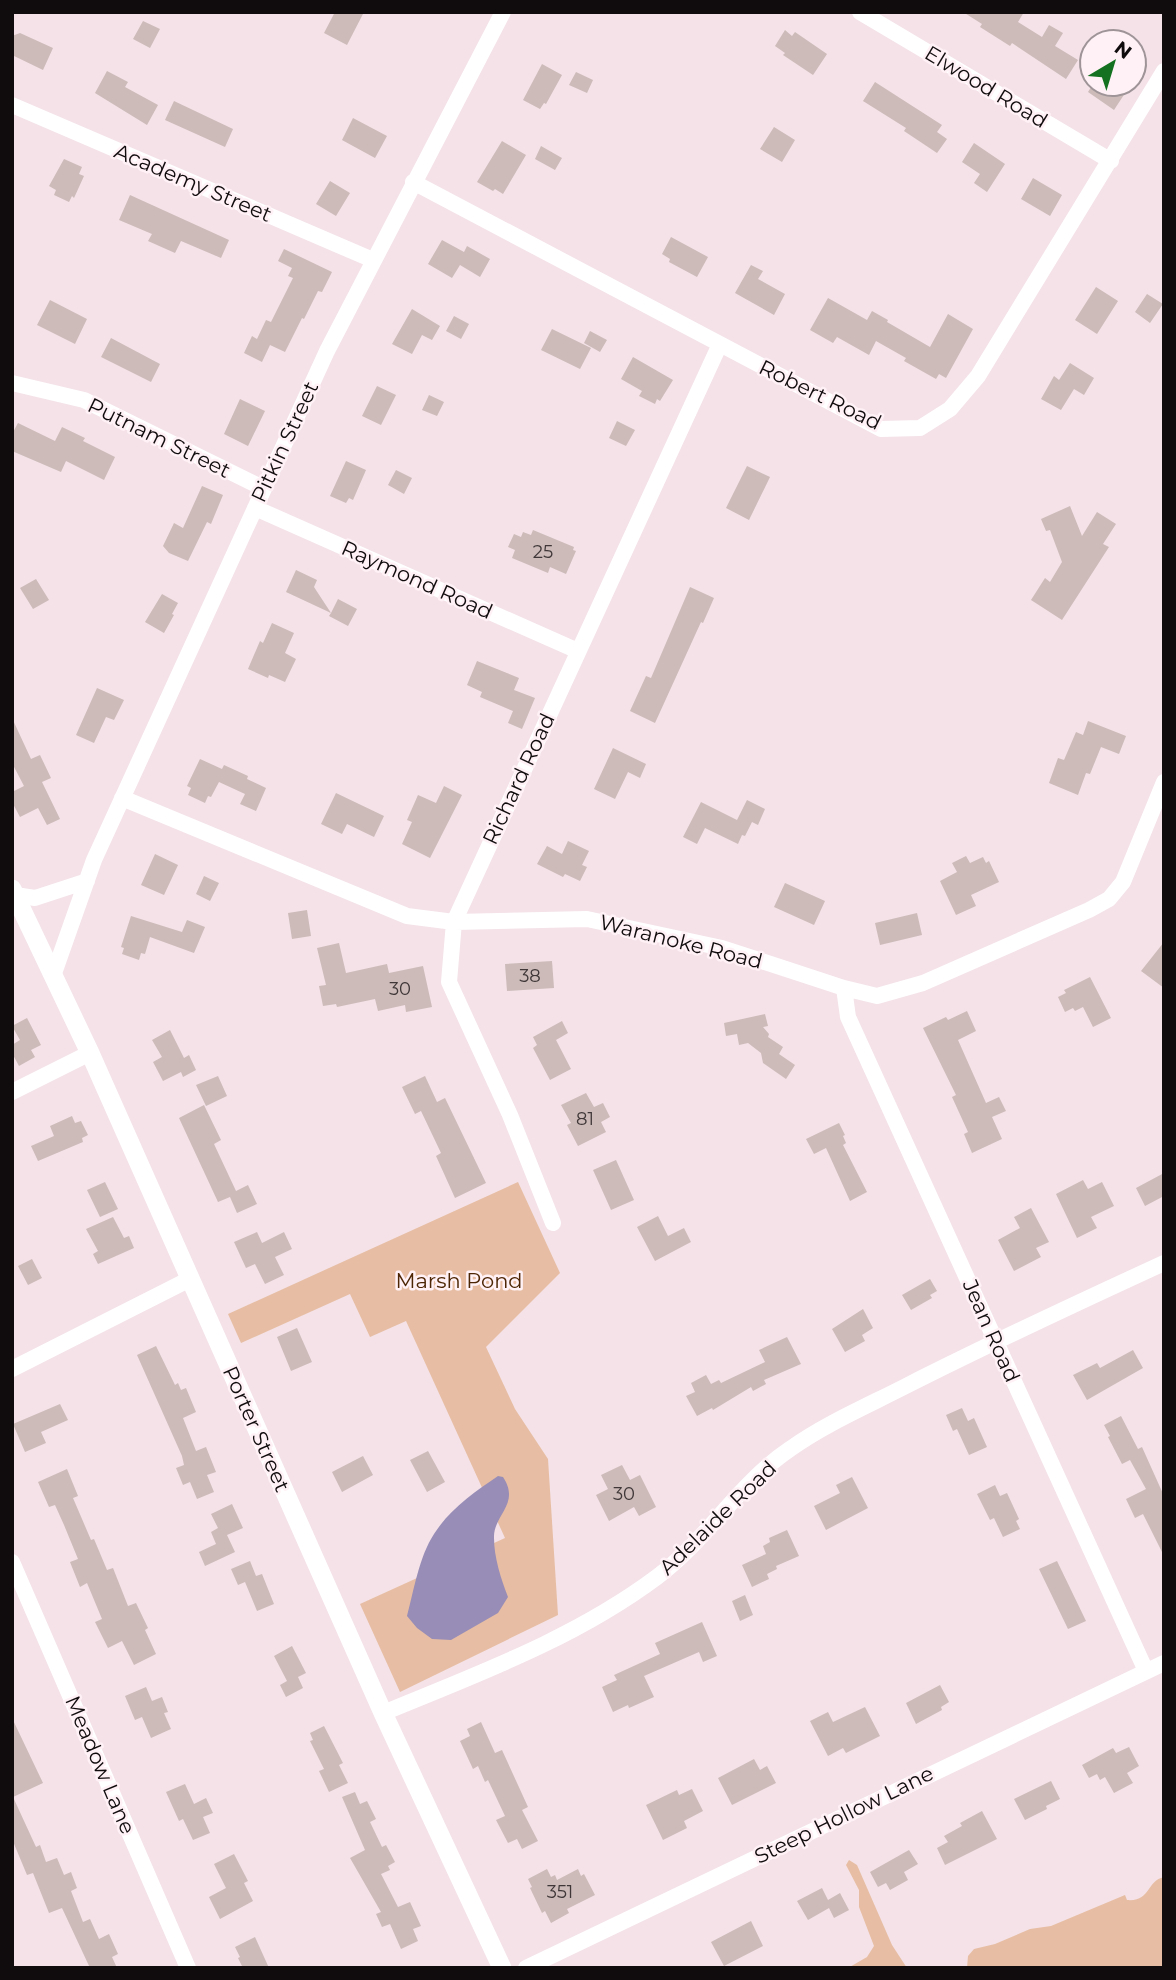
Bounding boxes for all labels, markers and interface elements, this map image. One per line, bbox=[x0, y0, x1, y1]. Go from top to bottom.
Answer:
north arrow bbox=[1078, 28, 1148, 98]
text: N bbox=[1110, 36, 1136, 64]
street label: Elwood Road bbox=[920, 40, 1052, 133]
street label: Academy Street bbox=[111, 138, 276, 227]
street label: Robert Road bbox=[755, 354, 885, 435]
street label: Pitkin Street bbox=[246, 377, 323, 506]
street label: Putnam Street bbox=[84, 392, 235, 483]
street label: Raymond Road bbox=[338, 535, 497, 624]
house number: 25 bbox=[533, 541, 553, 563]
street label: Richard Road bbox=[477, 709, 560, 848]
street label: Waranoke Road bbox=[597, 909, 765, 974]
house number: 38 bbox=[519, 965, 541, 987]
house number: 30 bbox=[389, 978, 411, 1000]
house number: 81 bbox=[576, 1108, 594, 1130]
park label: Marsh Pond bbox=[395, 1268, 523, 1293]
street label: Jean Road bbox=[957, 1275, 1025, 1386]
street label: Porter Street bbox=[218, 1362, 295, 1496]
street label: Adelaide Road bbox=[654, 1456, 781, 1580]
house number: 30 bbox=[613, 1483, 635, 1505]
street label: Meadow Lane bbox=[60, 1692, 141, 1838]
street label: Steep Hollow Lane bbox=[750, 1760, 937, 1869]
house number: 351 bbox=[547, 1881, 573, 1903]

